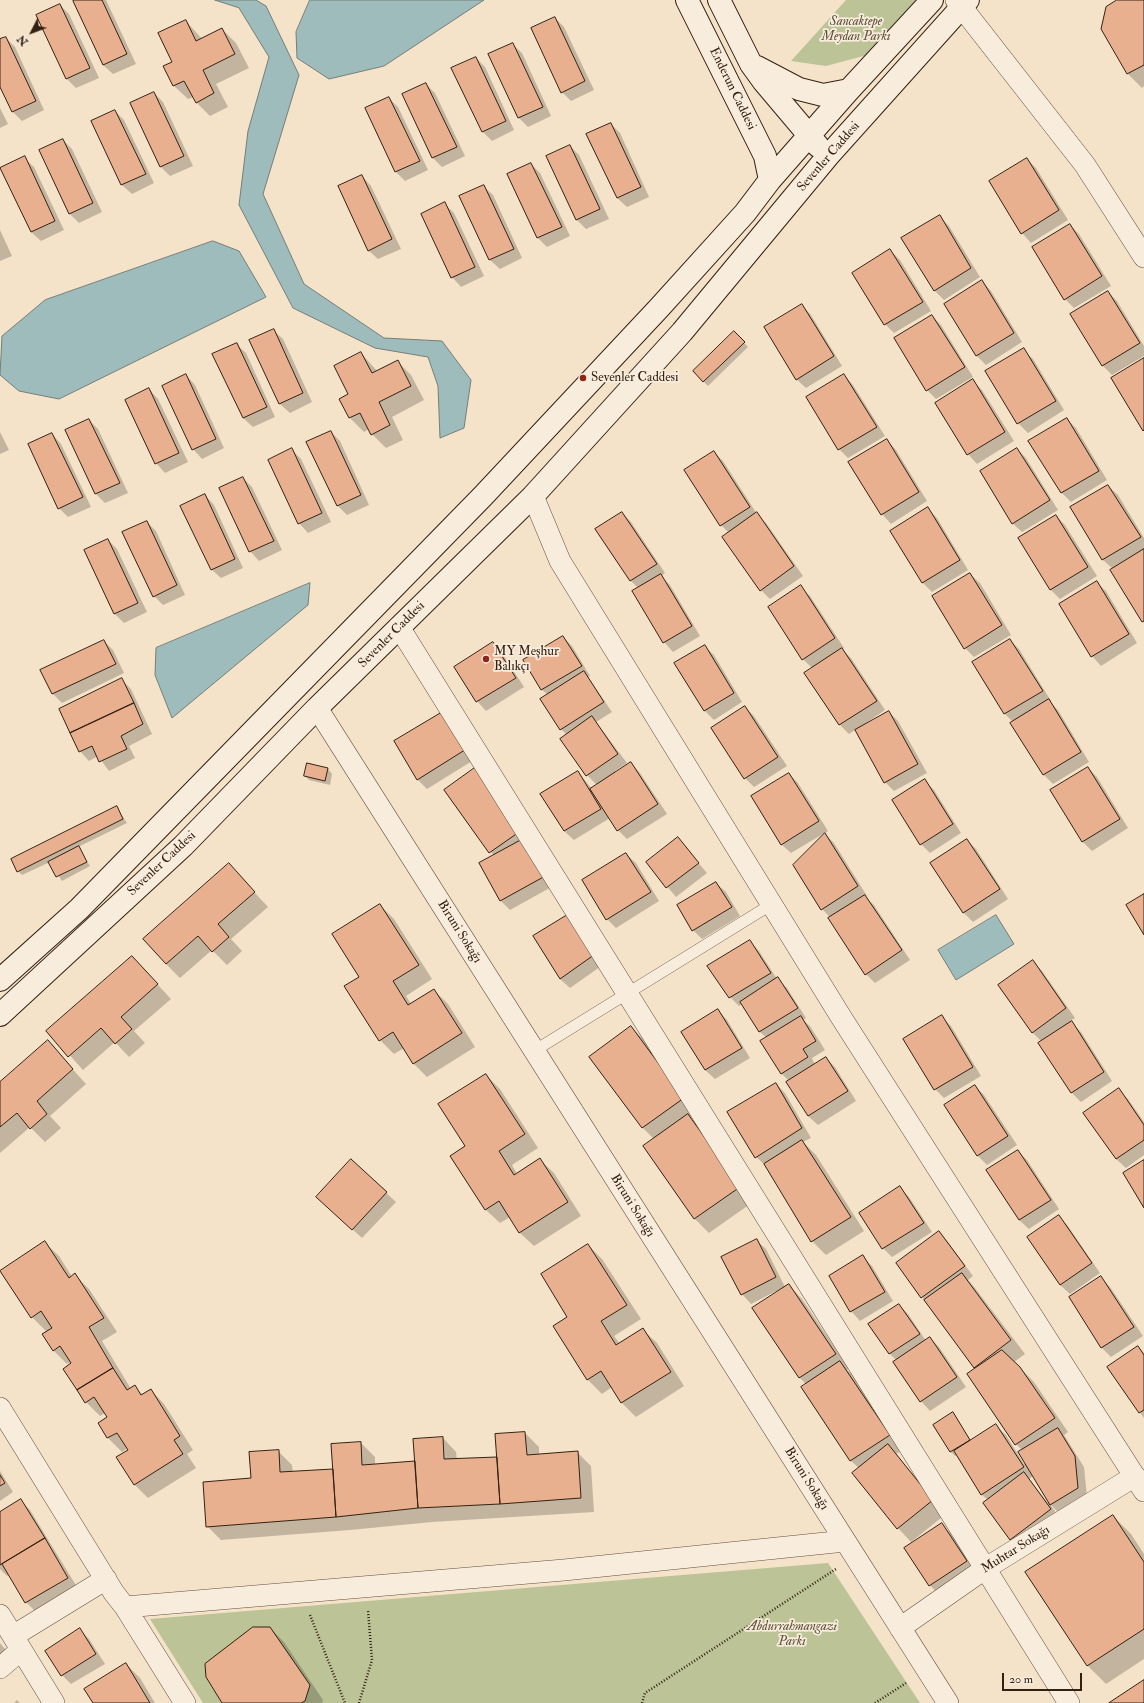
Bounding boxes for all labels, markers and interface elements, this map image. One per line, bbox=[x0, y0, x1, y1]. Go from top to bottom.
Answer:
north arrow bbox=[12, 12, 52, 52]
park label: Sancaktepe Meydan Parkı bbox=[822, 14, 890, 45]
text: N bbox=[15, 32, 31, 48]
street label: Enderun Caddesi bbox=[705, 45, 759, 133]
street label: Sevenler Caddesi bbox=[794, 119, 864, 195]
place label: Sevenler Caddesi bbox=[591, 370, 679, 386]
marker: Sevenler Caddesi bbox=[578, 373, 588, 383]
street label: Sevenler Caddesi bbox=[356, 599, 428, 671]
place label: MY Meşhur Balıkçı bbox=[494, 644, 559, 675]
marker: MY Meşhur Balıkçı bbox=[481, 654, 491, 664]
street label: Sevenler Caddesi bbox=[125, 828, 199, 900]
street label: Biruni Sokağı bbox=[434, 898, 484, 966]
street label: Biruni Sokağı bbox=[607, 1172, 657, 1240]
street label: Biruni Sokağı bbox=[781, 1445, 831, 1513]
street label: Muhtar Sokağı bbox=[979, 1523, 1053, 1577]
park label: Abdurrahmangazi Parkı bbox=[747, 1619, 837, 1650]
scale bar bbox=[1004, 1665, 1084, 1691]
text: 20 m bbox=[1009, 1672, 1033, 1687]

